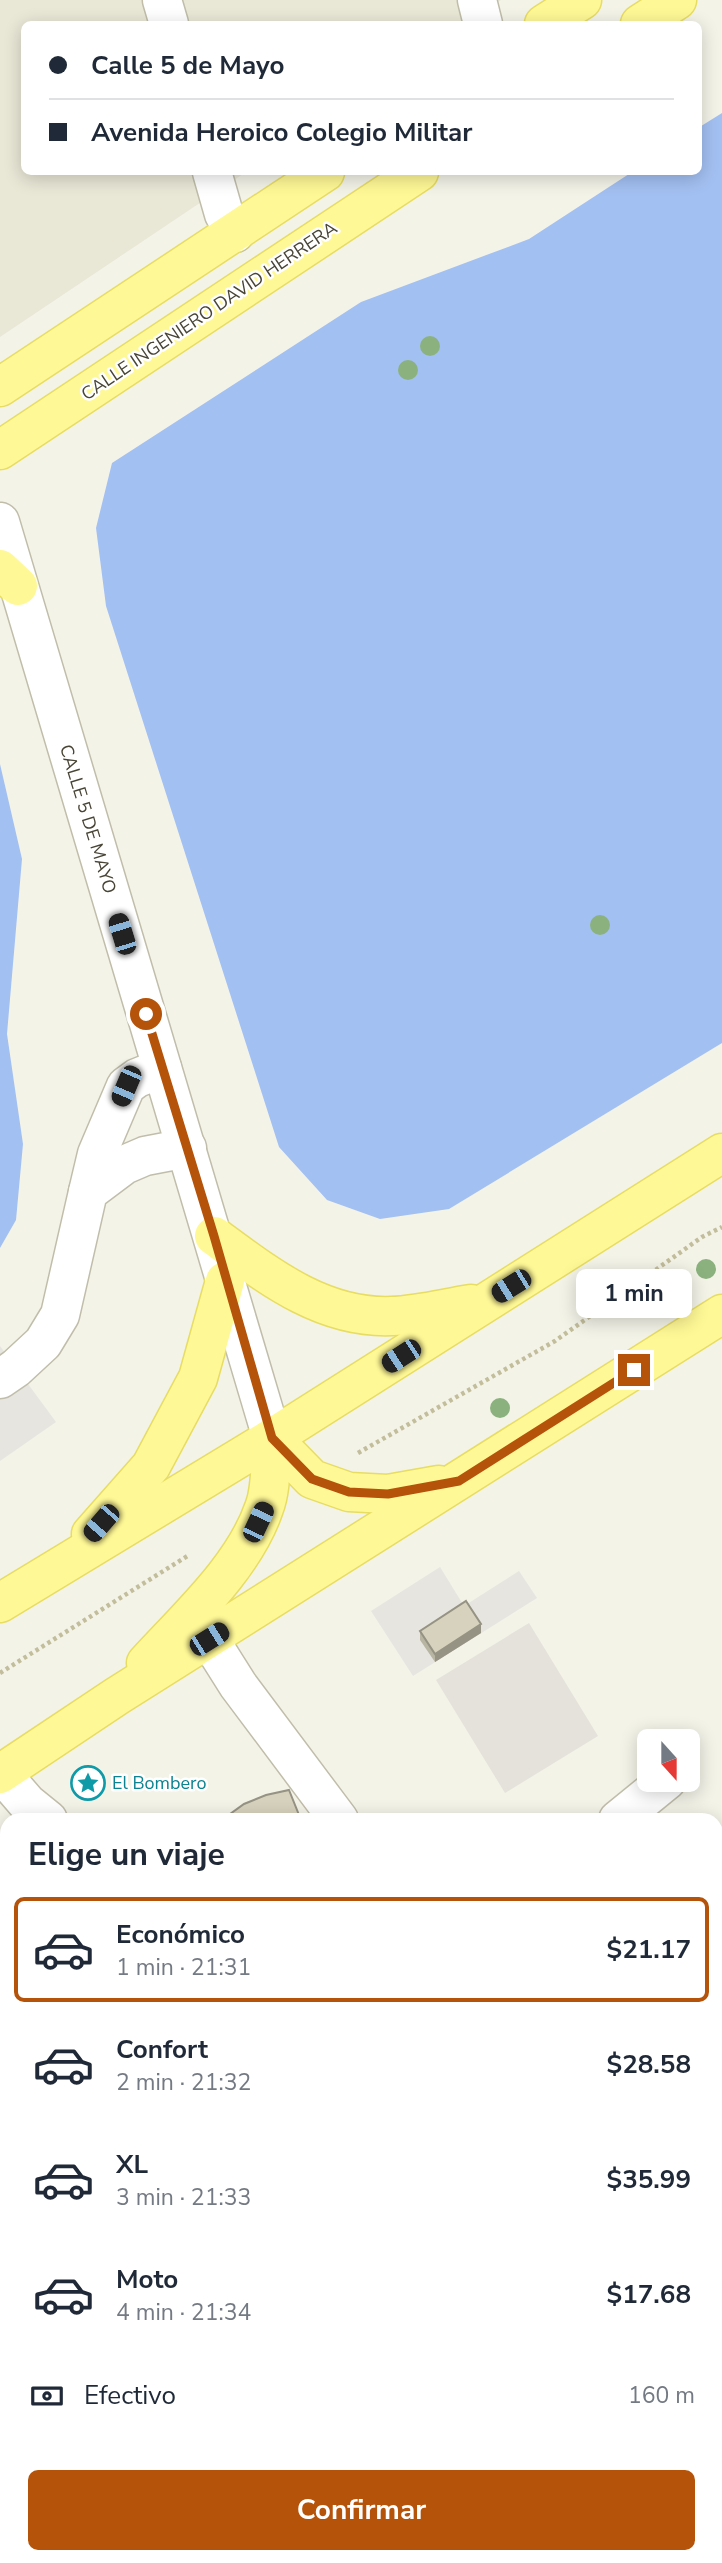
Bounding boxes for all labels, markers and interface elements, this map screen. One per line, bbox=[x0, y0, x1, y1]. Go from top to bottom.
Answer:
text: Calle 5 de Mayo bbox=[91, 48, 284, 83]
text: Avenida Heroico Colegio Militar bbox=[91, 115, 472, 150]
street label: CALLE INGENIERO DAVID HERRERA bbox=[76, 216, 342, 406]
street label: CALLE 5 DE MAYO bbox=[54, 742, 122, 896]
car bbox=[106, 911, 139, 957]
route start bbox=[130, 998, 162, 1030]
car bbox=[109, 1063, 144, 1109]
car bbox=[488, 1266, 535, 1306]
callout: 1 min bbox=[576, 1268, 692, 1318]
text: 1 min bbox=[604, 1278, 664, 1309]
car bbox=[378, 1336, 425, 1376]
route end bbox=[618, 1354, 650, 1386]
car bbox=[240, 1499, 277, 1545]
car bbox=[80, 1500, 123, 1546]
car bbox=[186, 1619, 233, 1659]
north arrow bbox=[637, 1729, 700, 1792]
map controls bbox=[637, 1729, 700, 1792]
place icon: El Bombero bbox=[69, 1764, 107, 1802]
place label: El Bombero bbox=[112, 1771, 206, 1795]
text: Elige un viaje bbox=[28, 1833, 225, 1876]
text: Económico bbox=[116, 1917, 245, 1952]
icon: car bbox=[32, 1918, 95, 1981]
text: $21.17 bbox=[607, 1932, 691, 1967]
text: 1 min · 21:31 bbox=[116, 1952, 251, 1983]
text: Confort bbox=[116, 2032, 208, 2067]
icon: car bbox=[32, 2033, 95, 2096]
text: $28.58 bbox=[607, 2047, 691, 2082]
text: 2 min · 21:32 bbox=[116, 2067, 251, 2098]
text: XL bbox=[116, 2147, 148, 2182]
icon: car bbox=[32, 2148, 95, 2211]
text: $35.99 bbox=[607, 2162, 691, 2197]
text: 3 min · 21:33 bbox=[116, 2182, 251, 2213]
text: Moto bbox=[116, 2262, 178, 2297]
icon: car bbox=[32, 2263, 95, 2326]
text: $17.68 bbox=[607, 2277, 691, 2312]
text: 4 min · 21:34 bbox=[116, 2297, 251, 2328]
icon: cash bbox=[28, 2377, 66, 2415]
text: Efectivo bbox=[84, 2378, 176, 2413]
text: 160 m bbox=[628, 2380, 695, 2411]
button: Confirmar bbox=[28, 2470, 695, 2550]

